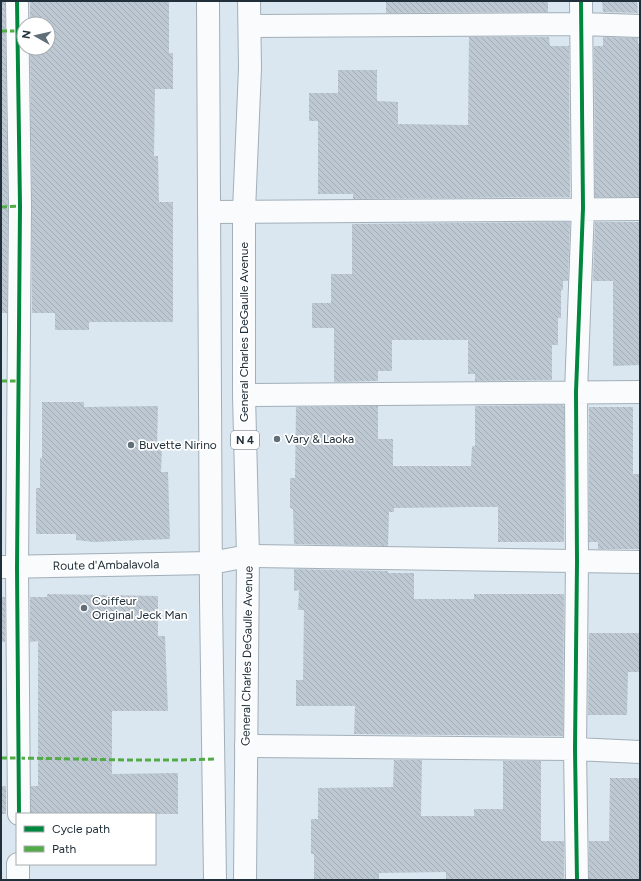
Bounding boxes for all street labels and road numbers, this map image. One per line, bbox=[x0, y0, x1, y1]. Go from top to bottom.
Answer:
street label: General Charles DeGaulle Avenue bbox=[237, 242, 251, 422]
road number: N 4 bbox=[231, 431, 259, 449]
street label: Route d'Ambalavola bbox=[53, 557, 159, 573]
street label: General Charles DeGaulle Avenue bbox=[238, 565, 256, 746]

